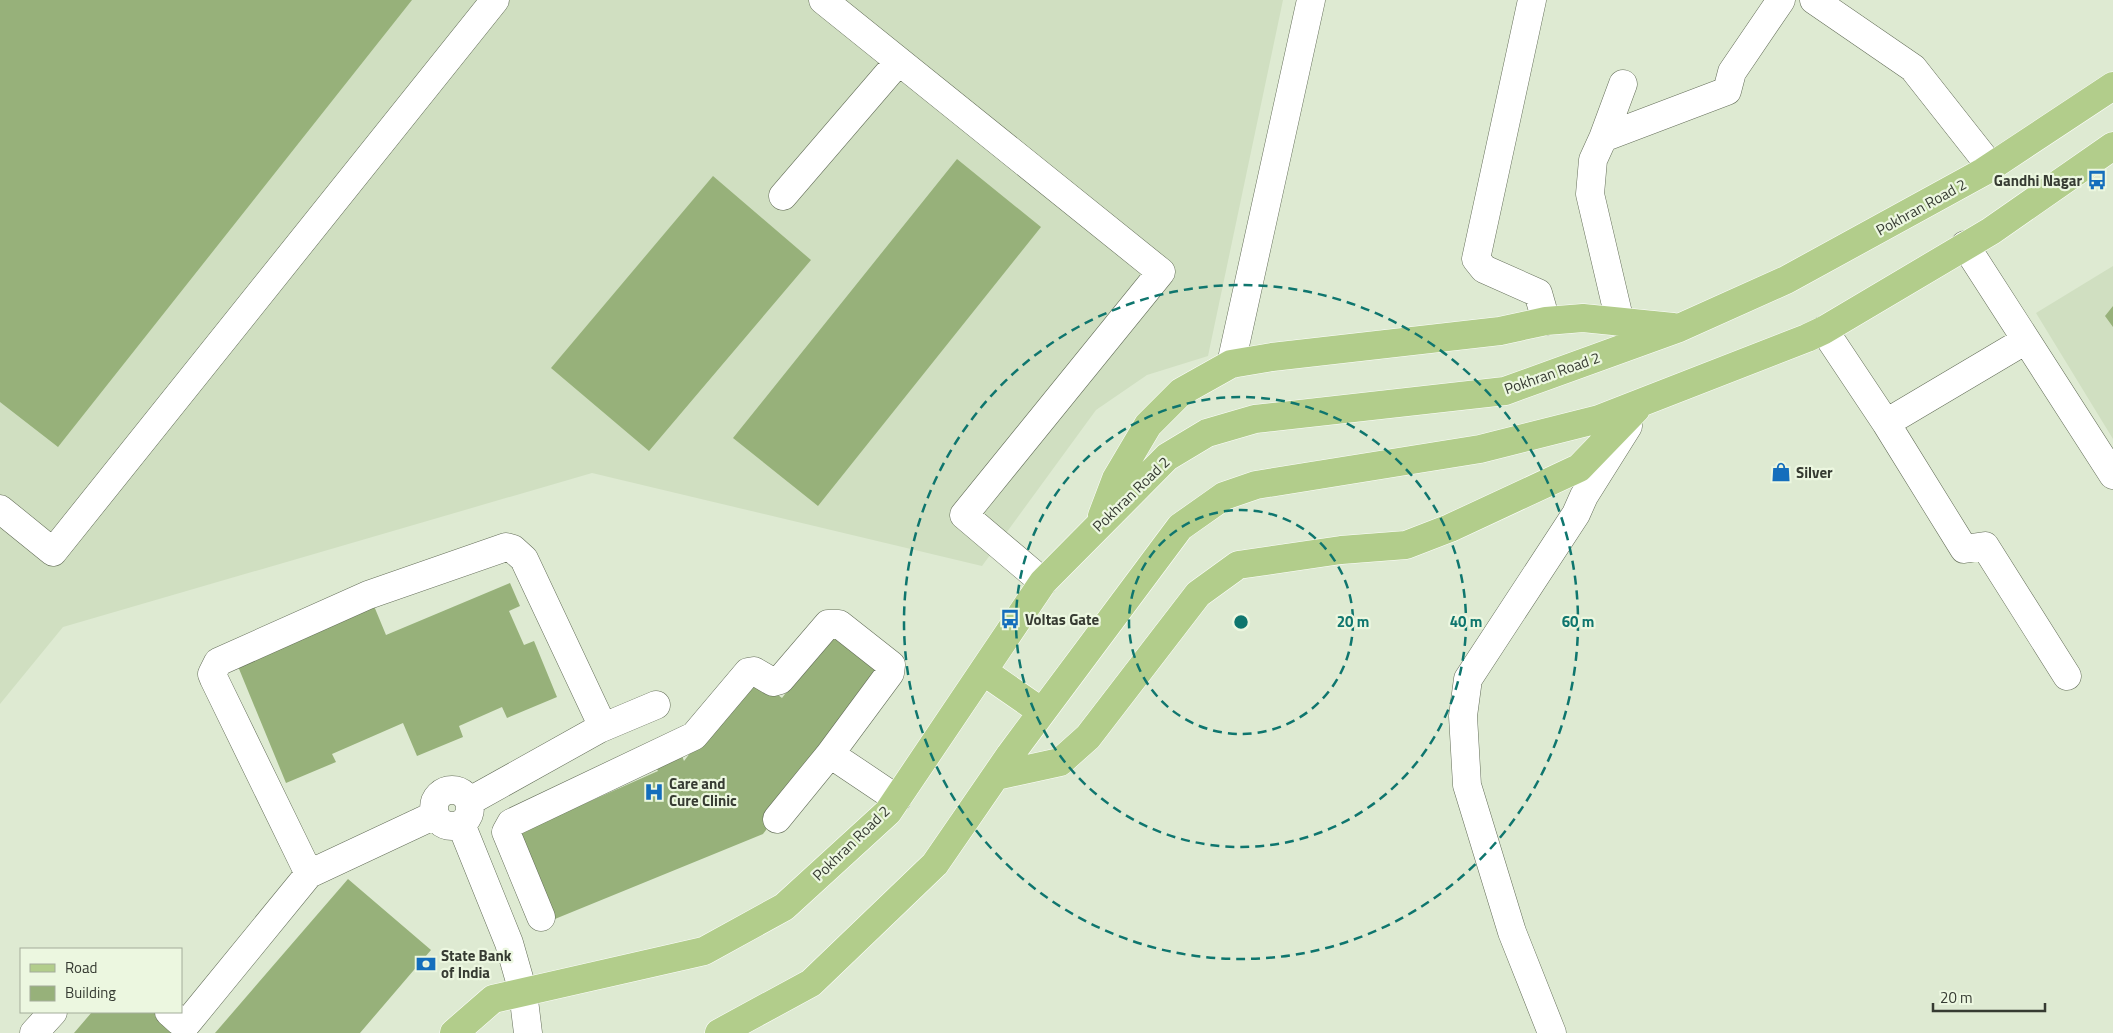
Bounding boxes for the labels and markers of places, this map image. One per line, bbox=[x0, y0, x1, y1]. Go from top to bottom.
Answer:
place label: Gandhi Nagar bbox=[1994, 169, 2082, 192]
bus stop icon: Gandhi Nagar bbox=[2086, 169, 2108, 191]
shop icon: Silver bbox=[1770, 461, 1792, 483]
place label: Silver bbox=[1796, 461, 1833, 484]
bus stop icon: Voltas Gate bbox=[999, 608, 1021, 630]
place label: Voltas Gate bbox=[1025, 608, 1099, 631]
centre of rings bbox=[1232, 613, 1250, 631]
place label: Care and Cure Clinic bbox=[669, 772, 737, 812]
hospital icon: Care and Cure Clinic bbox=[643, 781, 665, 803]
place label: State Bank of India bbox=[441, 944, 512, 984]
bank icon: State Bank of India bbox=[415, 953, 437, 975]

